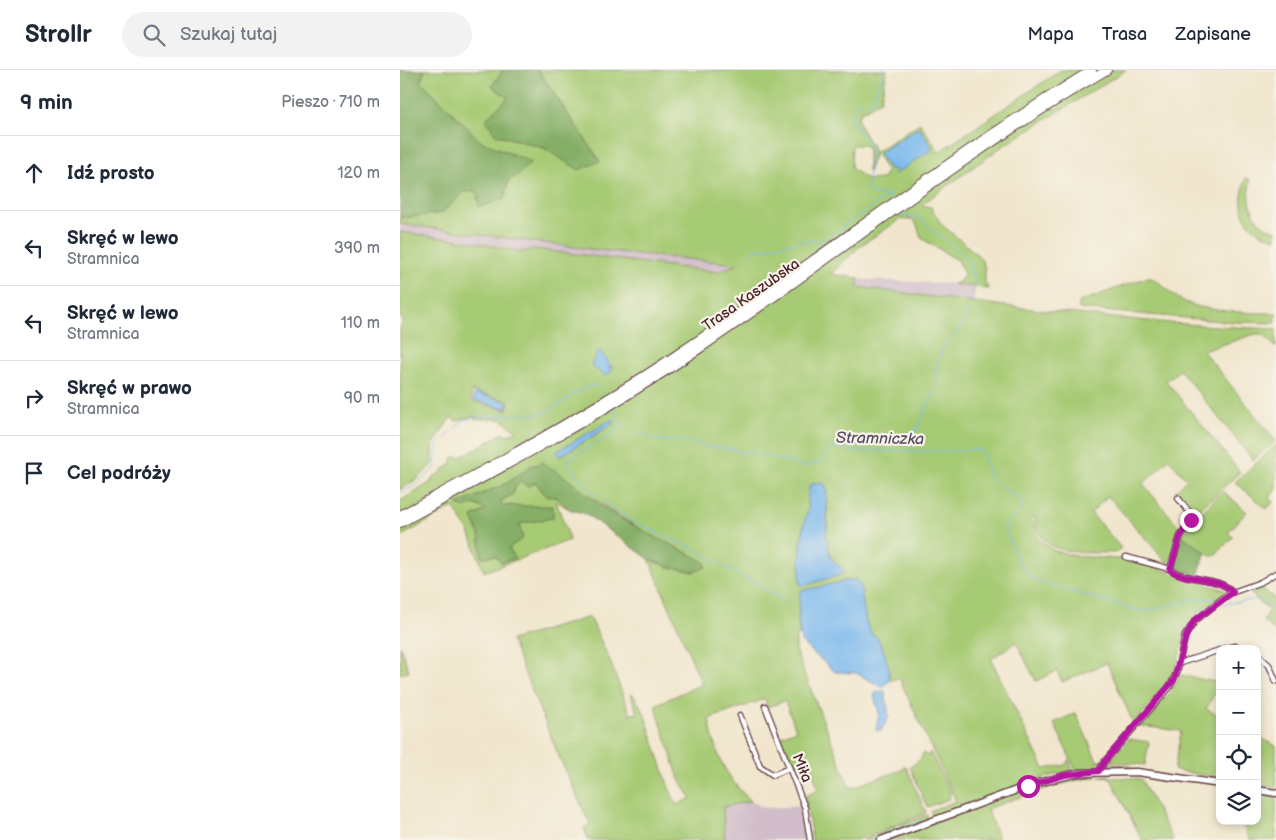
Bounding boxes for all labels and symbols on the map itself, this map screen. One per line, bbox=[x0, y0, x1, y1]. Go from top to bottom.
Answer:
street label: Trasa Kaszubska bbox=[699, 254, 803, 336]
water label: Stramniczka bbox=[836, 429, 924, 449]
route end bbox=[1180, 509, 1203, 532]
street label: Miła bbox=[788, 751, 816, 785]
route start bbox=[1017, 775, 1040, 798]

